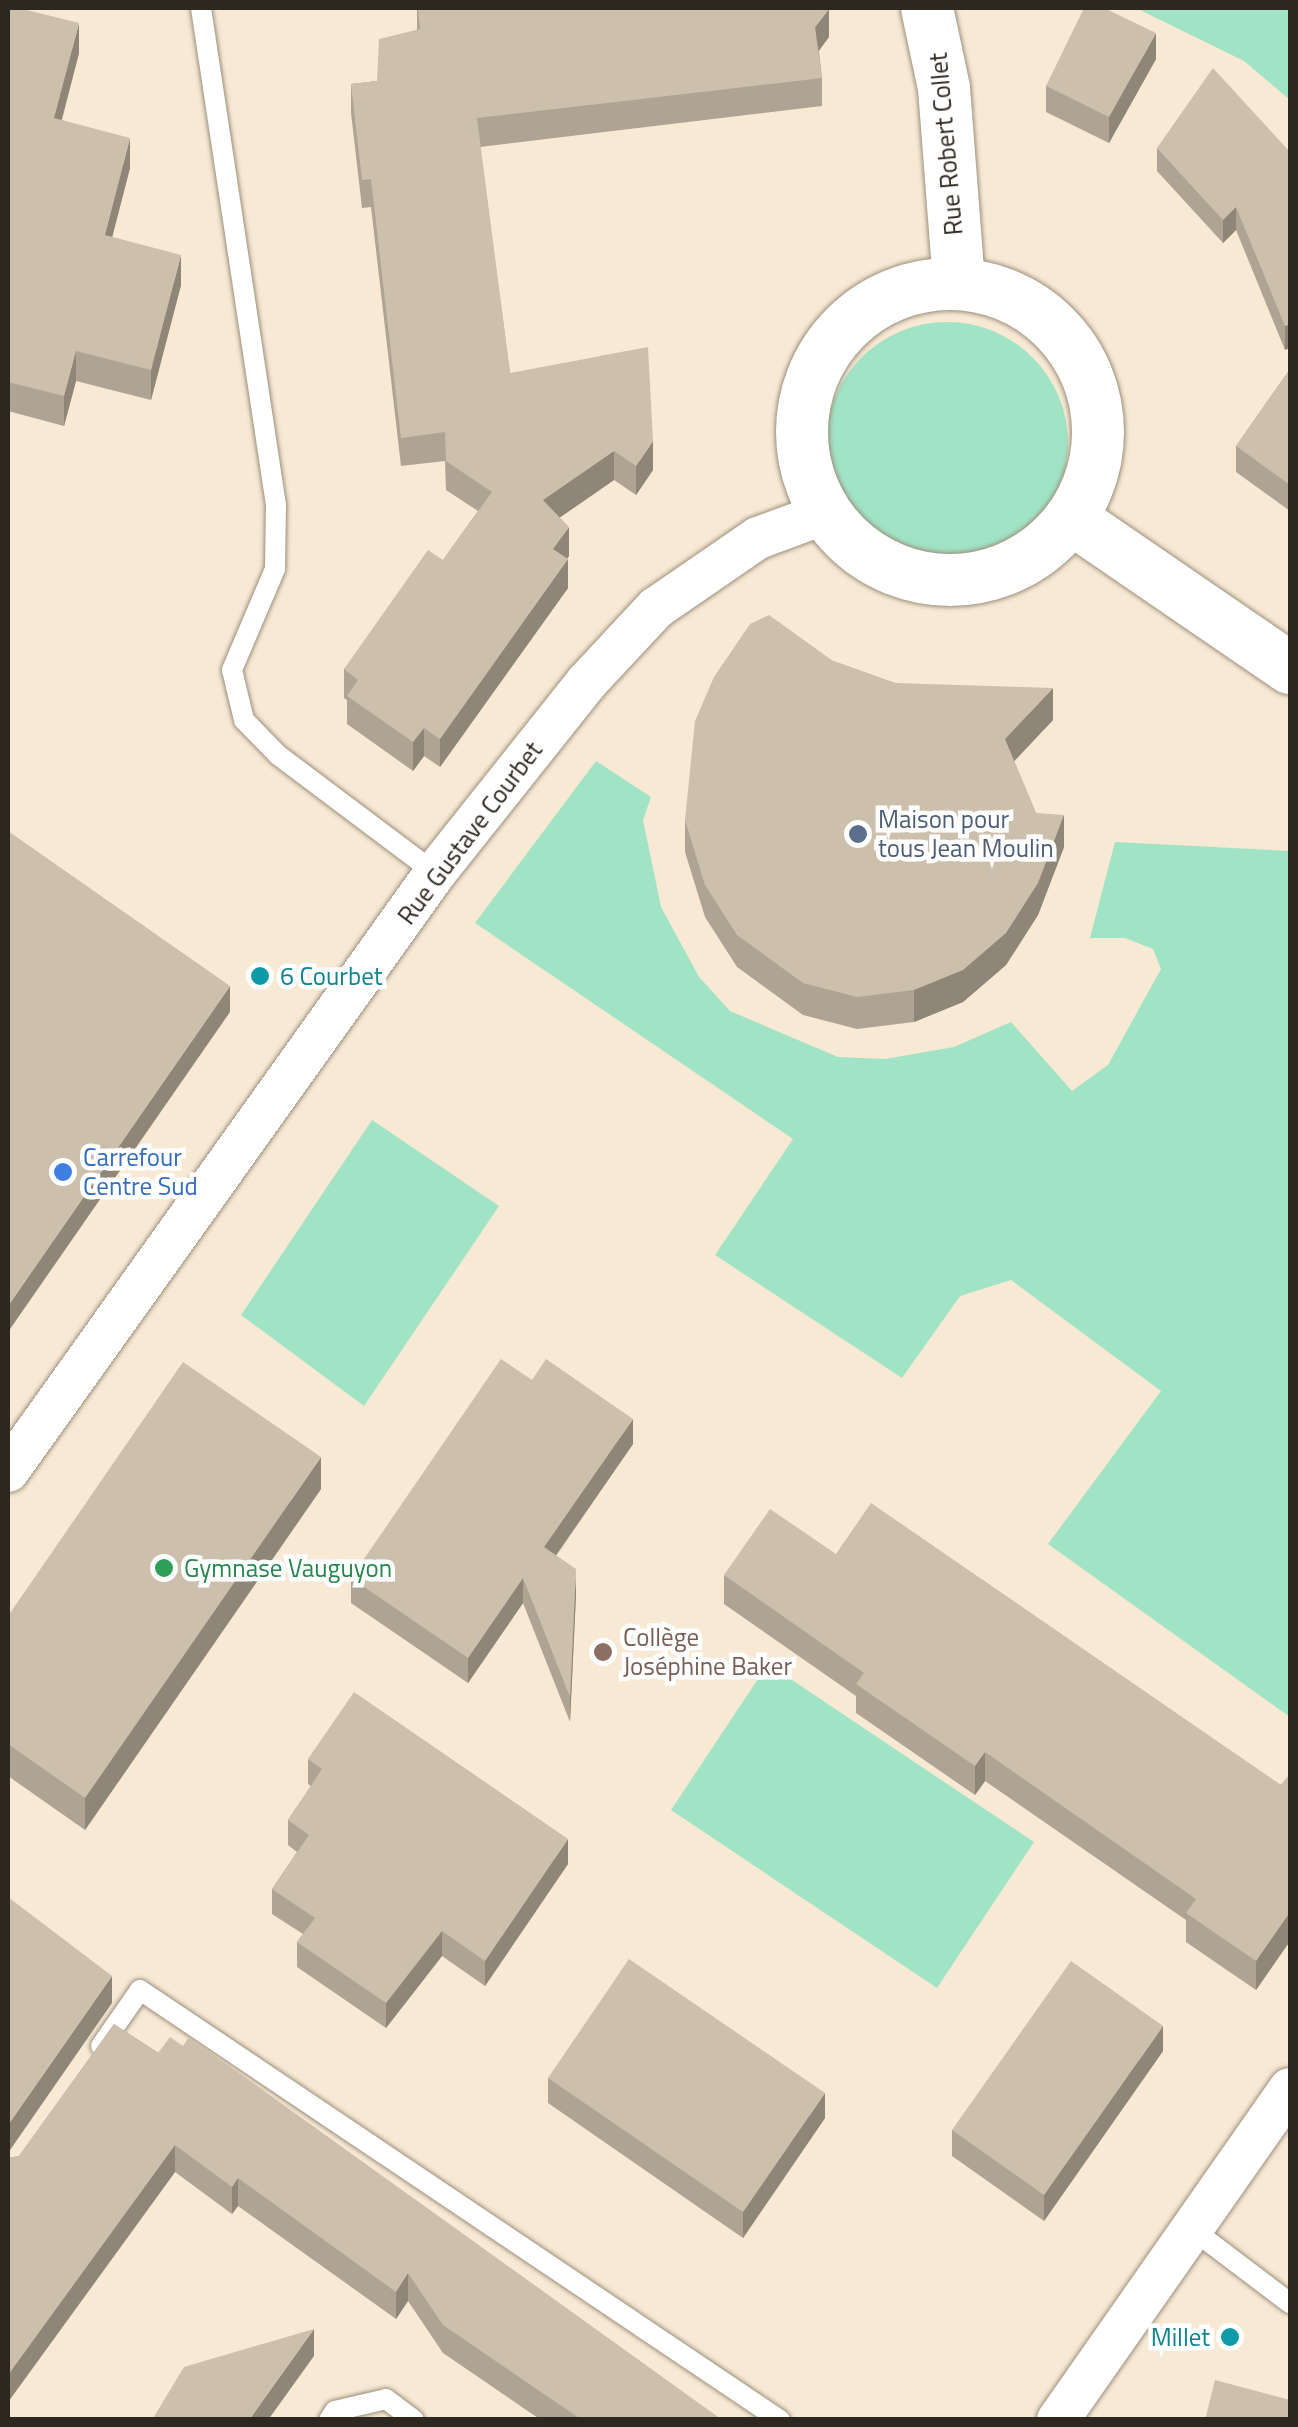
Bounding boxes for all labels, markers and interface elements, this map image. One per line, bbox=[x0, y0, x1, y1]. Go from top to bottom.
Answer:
street label: Rue Robert Collet bbox=[923, 51, 969, 237]
street label: Rue Gustave Courbet bbox=[391, 736, 549, 930]
place label: Maison pour tous Jean Moulin bbox=[878, 805, 1054, 864]
marker: Maison pour tous Jean Moulin bbox=[847, 823, 869, 845]
place label: 6 Courbet bbox=[280, 961, 382, 991]
marker: 6 Courbet bbox=[249, 965, 271, 987]
place label: Carrefour Centre Sud bbox=[83, 1143, 198, 1202]
marker: Carrefour Centre Sud bbox=[52, 1161, 74, 1183]
place label: Gymnase Vauguyon bbox=[184, 1553, 392, 1583]
marker: Gymnase Vauguyon bbox=[153, 1557, 175, 1579]
place label: Collège Joséphine Baker bbox=[623, 1623, 792, 1682]
marker: Collège Joséphine Baker bbox=[592, 1641, 614, 1663]
place label: Millet bbox=[1151, 2322, 1210, 2352]
marker: Millet bbox=[1219, 2326, 1241, 2348]

